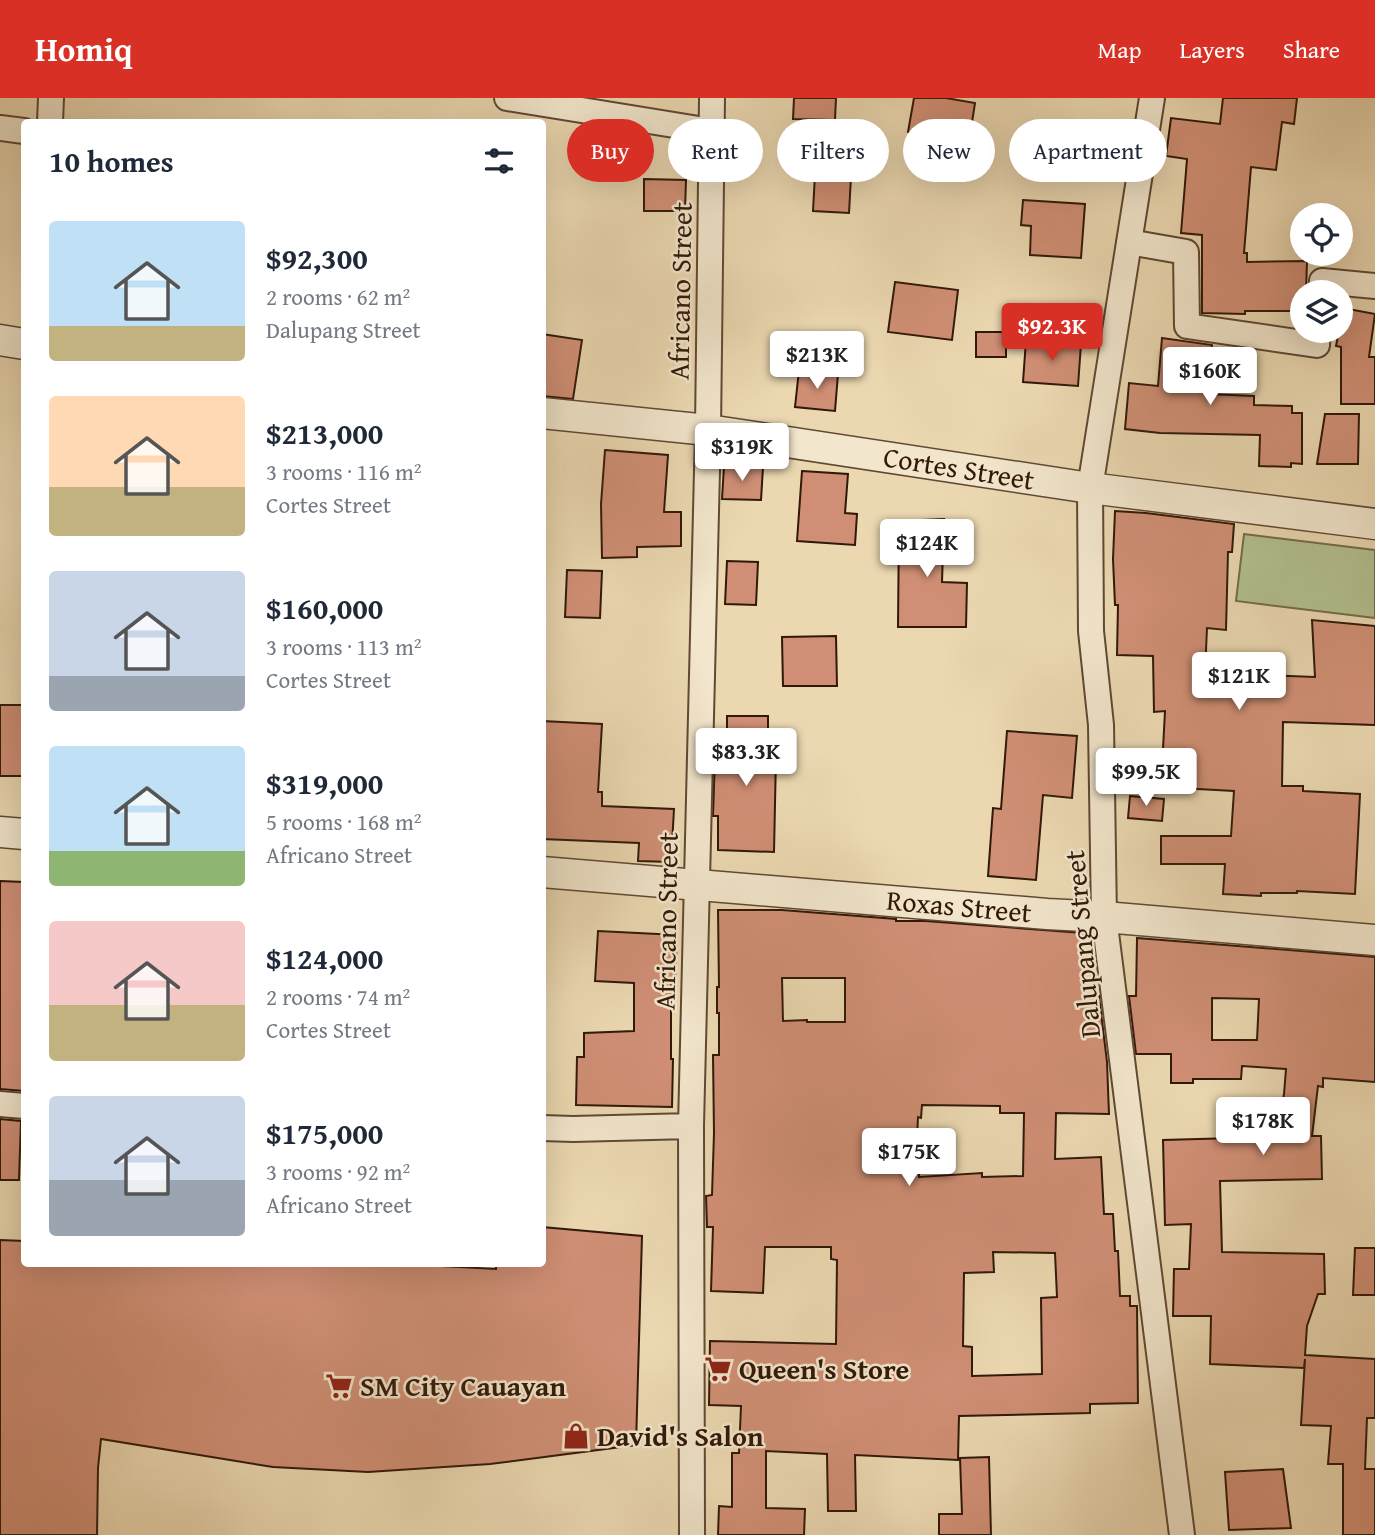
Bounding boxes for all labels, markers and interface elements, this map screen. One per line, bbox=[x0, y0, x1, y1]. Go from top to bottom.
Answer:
text: Homiq bbox=[35, 25, 132, 73]
text: Map bbox=[1098, 32, 1141, 67]
text: Layers bbox=[1179, 32, 1245, 67]
text: Share bbox=[1283, 32, 1340, 67]
chip: Buy bbox=[567, 119, 654, 182]
chip: Rent bbox=[668, 119, 763, 182]
chip: Filters bbox=[777, 119, 889, 182]
chip: New bbox=[903, 119, 995, 182]
chip: Apartment bbox=[1009, 119, 1167, 182]
text: 10 homes bbox=[49, 139, 174, 183]
icon: filters bbox=[480, 142, 518, 180]
street label: Africano Street bbox=[657, 202, 702, 380]
map controls bbox=[1290, 203, 1353, 343]
button: locate bbox=[1290, 203, 1353, 266]
text: $92,300 bbox=[266, 236, 368, 280]
icon: home bbox=[105, 249, 189, 333]
text: 2 rooms · 62 m² bbox=[266, 280, 410, 313]
button: layers bbox=[1290, 280, 1353, 343]
pin: $92.3K bbox=[995, 303, 1109, 363]
text: $92.3K bbox=[1018, 309, 1086, 342]
text: Dalupang Street bbox=[266, 313, 421, 346]
pin: $213K bbox=[768, 331, 866, 391]
text: $213K bbox=[786, 337, 848, 370]
pin: $160K bbox=[1161, 348, 1259, 407]
text: $160K bbox=[1179, 353, 1241, 386]
text: $213,000 bbox=[266, 411, 383, 455]
icon: home bbox=[105, 424, 189, 508]
pin: $319K bbox=[693, 424, 791, 483]
text: $319K bbox=[711, 429, 773, 462]
street label: Cortes Street bbox=[881, 435, 1038, 500]
text: 3 rooms · 116 m² bbox=[266, 455, 421, 488]
text: Cortes Street bbox=[266, 488, 391, 521]
pin: $124K bbox=[878, 519, 976, 579]
text: $124K bbox=[896, 525, 958, 558]
text: $160,000 bbox=[266, 586, 383, 630]
icon: home bbox=[105, 599, 189, 683]
text: 3 rooms · 113 m² bbox=[266, 630, 421, 663]
pin: $121K bbox=[1190, 652, 1288, 712]
text: $121K bbox=[1208, 658, 1270, 691]
text: Cortes Street bbox=[266, 663, 391, 696]
pin: $83.3K bbox=[689, 728, 803, 788]
text: $83.3K bbox=[712, 734, 780, 767]
pin: $99.5K bbox=[1089, 748, 1203, 808]
text: $99.5K bbox=[1112, 754, 1180, 787]
text: $319,000 bbox=[266, 761, 383, 805]
icon: home bbox=[105, 774, 189, 858]
text: 5 rooms · 168 m² bbox=[266, 805, 421, 838]
street label: Africano Street bbox=[643, 832, 688, 1010]
text: Africano Street bbox=[266, 838, 412, 871]
street label: Dalupang Street bbox=[1053, 848, 1110, 1040]
street label: Roxas Street bbox=[885, 879, 1033, 932]
text: $124,000 bbox=[266, 936, 383, 980]
icon: home bbox=[105, 949, 189, 1033]
text: 2 rooms · 74 m² bbox=[266, 980, 410, 1013]
text: Cortes Street bbox=[266, 1013, 391, 1046]
pin: $178K bbox=[1214, 1098, 1312, 1157]
text: $178K bbox=[1232, 1103, 1294, 1136]
text: $175,000 bbox=[266, 1111, 383, 1155]
icon: home bbox=[105, 1124, 189, 1208]
pin: $175K bbox=[860, 1128, 958, 1188]
text: $175K bbox=[878, 1134, 940, 1167]
text: 3 rooms · 92 m² bbox=[266, 1155, 410, 1188]
text: Africano Street bbox=[266, 1188, 412, 1221]
place label: Queen's Store bbox=[739, 1348, 909, 1389]
supermarket icon: Queen's Store bbox=[703, 1354, 733, 1384]
place label: SM City Cauayan bbox=[360, 1365, 566, 1406]
supermarket icon: SM City Cauayan bbox=[324, 1371, 354, 1401]
place label: David's Salon bbox=[597, 1415, 764, 1456]
shop icon: David's Salon bbox=[561, 1421, 591, 1451]

